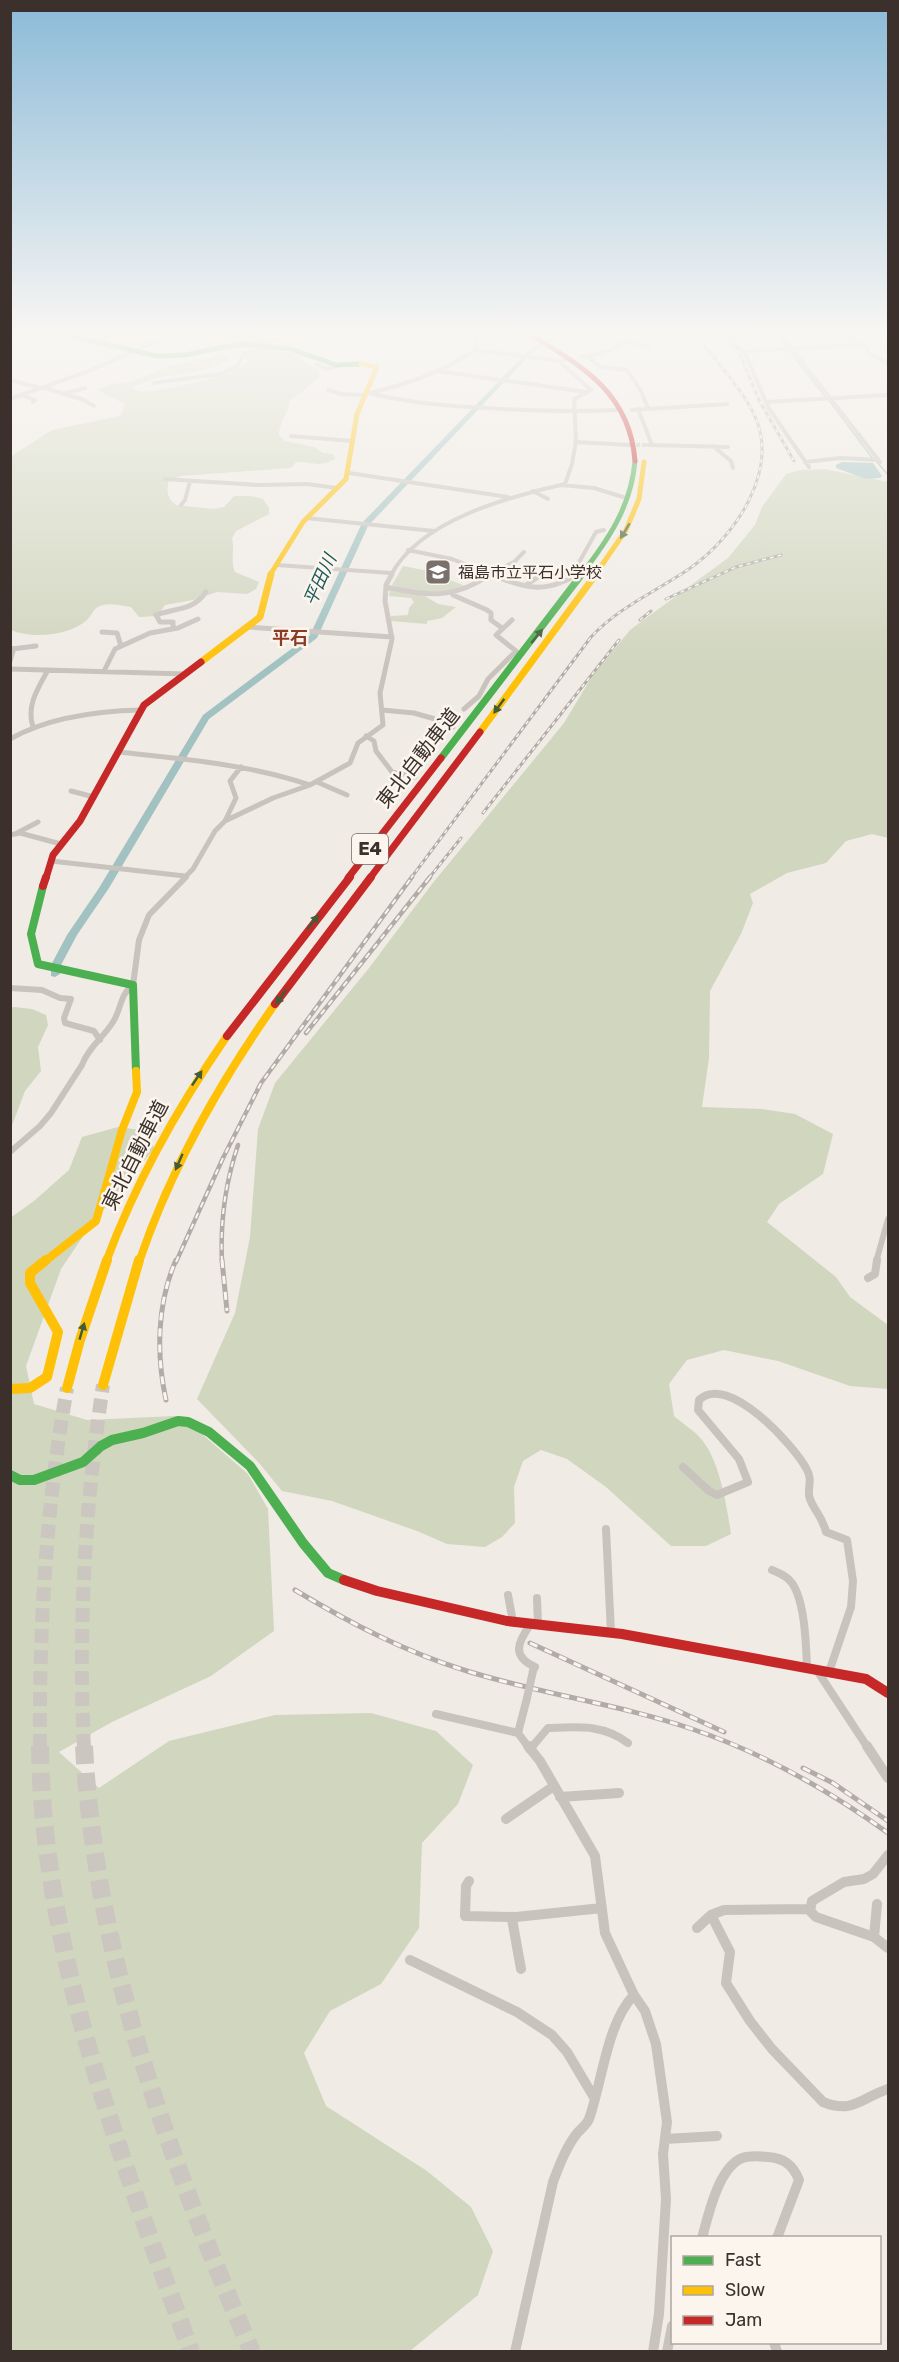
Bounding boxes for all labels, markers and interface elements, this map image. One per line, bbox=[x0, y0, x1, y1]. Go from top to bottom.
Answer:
one-way arrow bbox=[619, 523, 630, 539]
water label: 平田川 bbox=[299, 549, 342, 609]
school or university icon: 福島市立平石小学校 bbox=[423, 557, 453, 587]
place label: 福島市立平石小学校 bbox=[458, 563, 602, 582]
district label: 平石 bbox=[272, 627, 308, 649]
one-way arrow bbox=[530, 628, 542, 643]
one-way arrow bbox=[493, 698, 505, 713]
street label: 東北自動車道 bbox=[372, 703, 464, 813]
road number: E4 bbox=[352, 834, 388, 864]
one-way arrow bbox=[307, 914, 319, 929]
one-way arrow bbox=[276, 989, 288, 1004]
one-way arrow bbox=[192, 1070, 203, 1087]
street label: 東北自動車道 bbox=[97, 1096, 173, 1214]
one-way arrow bbox=[175, 1154, 184, 1171]
one-way arrow bbox=[78, 1322, 87, 1340]
legend bbox=[671, 2236, 881, 2344]
text: Fast bbox=[725, 2249, 761, 2271]
text: Slow bbox=[725, 2279, 765, 2301]
text: Jam bbox=[725, 2309, 762, 2331]

